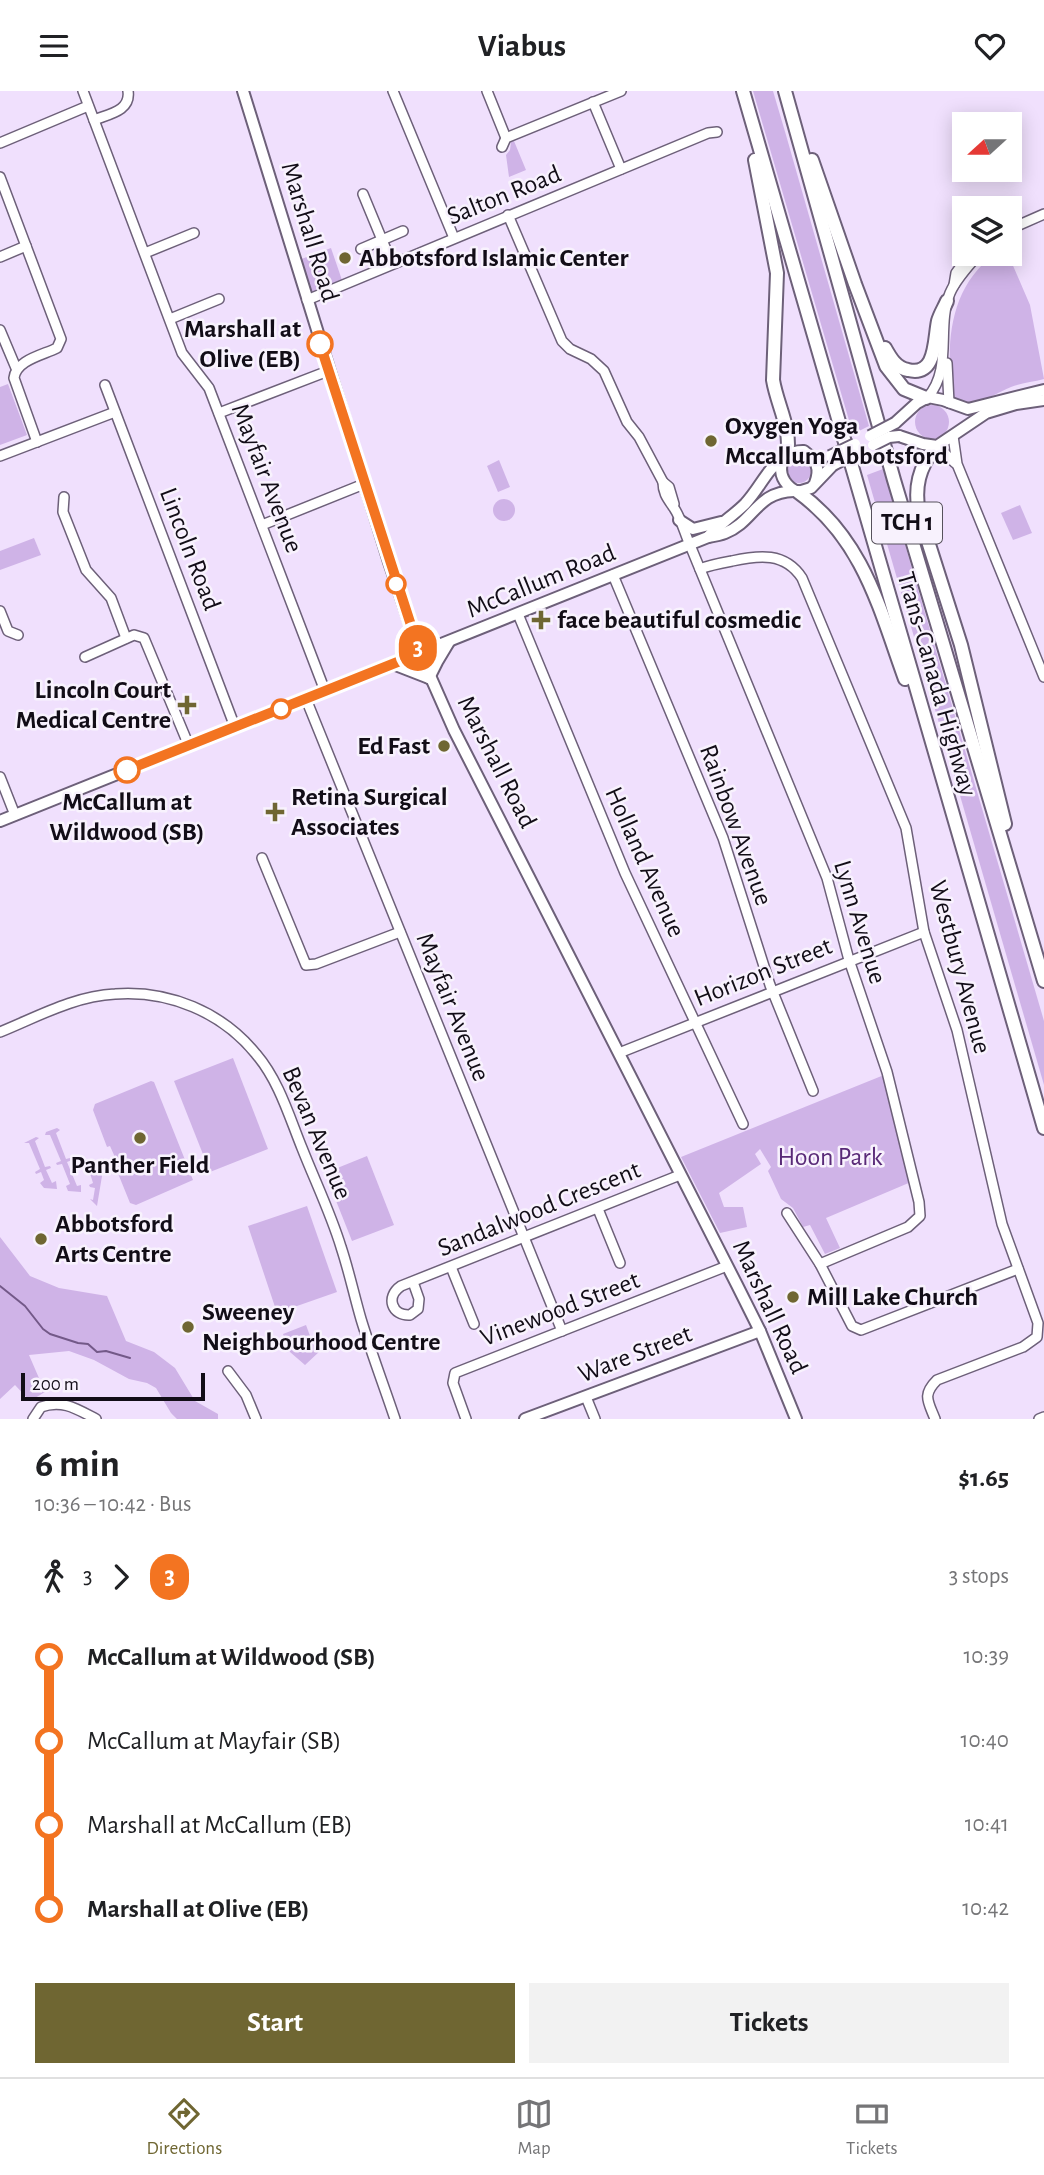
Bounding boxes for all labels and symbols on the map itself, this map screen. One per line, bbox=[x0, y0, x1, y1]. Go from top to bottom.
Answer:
north arrow bbox=[952, 112, 1022, 182]
street label: Marshall Road bbox=[276, 159, 344, 305]
street label: Salton Road bbox=[443, 160, 565, 230]
place label: Abbotsford Islamic Center bbox=[359, 245, 629, 271]
marker: Abbotsford Islamic Center bbox=[337, 250, 353, 266]
place label: Marshall at Olive (EB) bbox=[184, 316, 301, 372]
marker: Marshall at Olive (EB) bbox=[307, 331, 333, 357]
street label: Mayfair Avenue bbox=[227, 400, 307, 556]
place label: Oxygen Yoga Mccallum Abbotsford bbox=[725, 413, 948, 469]
marker: Oxygen Yoga Mccallum Abbotsford bbox=[703, 433, 719, 449]
street label: Lincoln Road bbox=[155, 484, 225, 614]
road number: TCH 1 bbox=[872, 503, 942, 543]
street label: McCallum Road bbox=[463, 539, 619, 623]
street label: Trans-Canada Highway bbox=[893, 569, 981, 799]
unlabelled marker bbox=[386, 574, 406, 594]
place label: face beautiful cosmedic bbox=[557, 607, 801, 633]
marker: face beautiful cosmedic bbox=[531, 610, 551, 630]
line badge: 3 bbox=[395, 625, 441, 671]
place label: Lincoln Court Medical Centre bbox=[16, 677, 171, 733]
street label: Marshall Road bbox=[453, 692, 541, 832]
marker: Lincoln Court Medical Centre bbox=[177, 695, 197, 715]
unlabelled marker bbox=[271, 699, 291, 719]
place label: Ed Fast bbox=[357, 733, 430, 759]
marker: Ed Fast bbox=[436, 738, 452, 754]
street label: Rainbow Avenue bbox=[695, 741, 777, 909]
marker: McCallum at Wildwood (SB) bbox=[114, 757, 140, 783]
street label: Holland Avenue bbox=[600, 783, 690, 941]
place label: Retina Surgical Associates bbox=[291, 784, 448, 840]
place label: McCallum at Wildwood (SB) bbox=[49, 789, 205, 845]
marker: Retina Surgical Associates bbox=[265, 802, 285, 822]
street label: Lynn Avenue bbox=[829, 857, 891, 987]
street label: Westbury Avenue bbox=[924, 878, 996, 1056]
street label: Mayfair Avenue bbox=[411, 929, 495, 1085]
street label: Horizon Street bbox=[690, 933, 836, 1011]
street label: Bevan Avenue bbox=[277, 1063, 357, 1203]
marker: Panther Field bbox=[132, 1130, 148, 1146]
park label: Hoon Park bbox=[777, 1144, 883, 1170]
place label: Panther Field bbox=[70, 1152, 210, 1178]
street label: Sandalwood Crescent bbox=[434, 1157, 644, 1261]
place label: Abbotsford Arts Centre bbox=[55, 1211, 174, 1267]
marker: Abbotsford Arts Centre bbox=[33, 1231, 49, 1247]
street label: Marshall Road bbox=[728, 1236, 812, 1378]
street label: Vinewood Street bbox=[477, 1267, 643, 1351]
place label: Mill Lake Church bbox=[807, 1284, 978, 1310]
marker: Mill Lake Church bbox=[785, 1289, 801, 1305]
place label: Sweeney Neighbourhood Centre bbox=[202, 1299, 440, 1355]
marker: Sweeney Neighbourhood Centre bbox=[180, 1319, 196, 1335]
street label: Ware Street bbox=[575, 1320, 695, 1388]
scale bar bbox=[21, 1370, 205, 1402]

